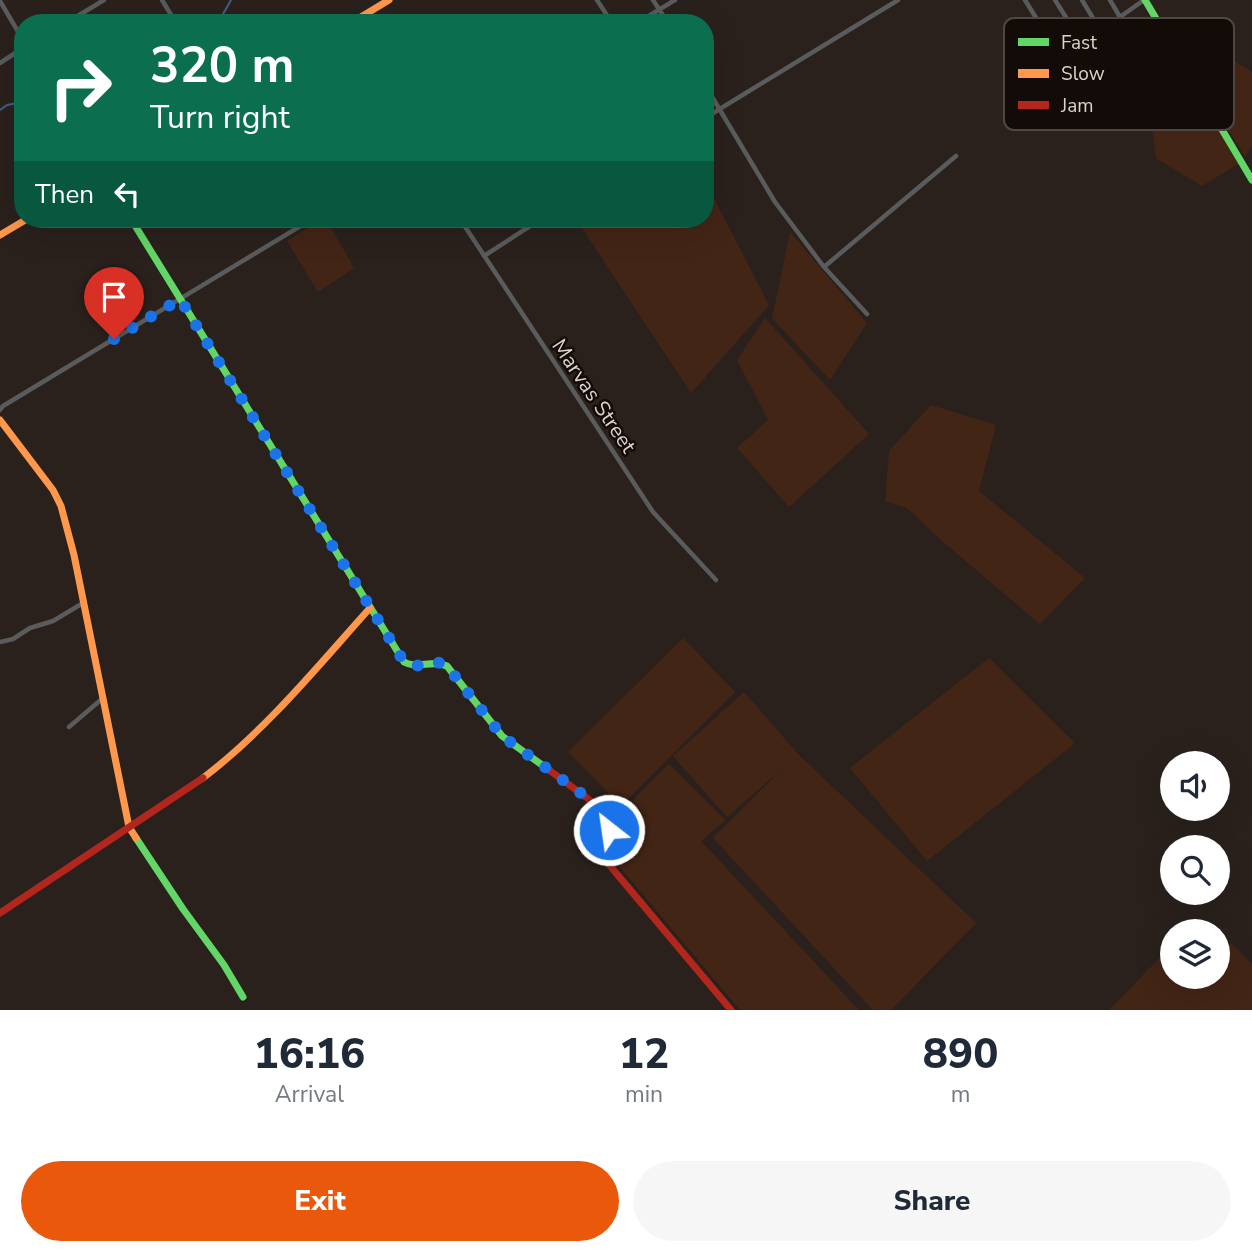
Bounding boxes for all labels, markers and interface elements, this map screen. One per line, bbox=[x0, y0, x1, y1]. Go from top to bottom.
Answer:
legend bbox=[1004, 18, 1234, 130]
text: Fast bbox=[1061, 30, 1097, 56]
text: 320 m bbox=[150, 32, 294, 99]
icon: right bbox=[35, 42, 126, 133]
text: Slow bbox=[1061, 61, 1105, 87]
text: Jam bbox=[1060, 93, 1094, 119]
text: Turn right bbox=[150, 96, 290, 139]
icon: left bbox=[108, 175, 146, 213]
text: Then bbox=[35, 177, 94, 212]
pin bbox=[84, 267, 144, 339]
icon: arrive bbox=[95, 278, 133, 316]
street label: Marvas Street bbox=[546, 334, 643, 459]
map controls bbox=[1160, 751, 1230, 989]
button: sound bbox=[1160, 751, 1230, 821]
position arrow bbox=[572, 793, 646, 867]
button: search bbox=[1160, 835, 1230, 905]
button: layers bbox=[1160, 919, 1230, 989]
text: 16:16 bbox=[254, 1026, 365, 1083]
text: 12 bbox=[619, 1026, 669, 1083]
text: 890 bbox=[923, 1026, 998, 1083]
text: Arrival bbox=[275, 1079, 344, 1110]
text: min bbox=[625, 1079, 663, 1110]
text: m bbox=[951, 1079, 970, 1110]
button: Exit bbox=[21, 1161, 619, 1241]
button: Share bbox=[633, 1161, 1231, 1241]

